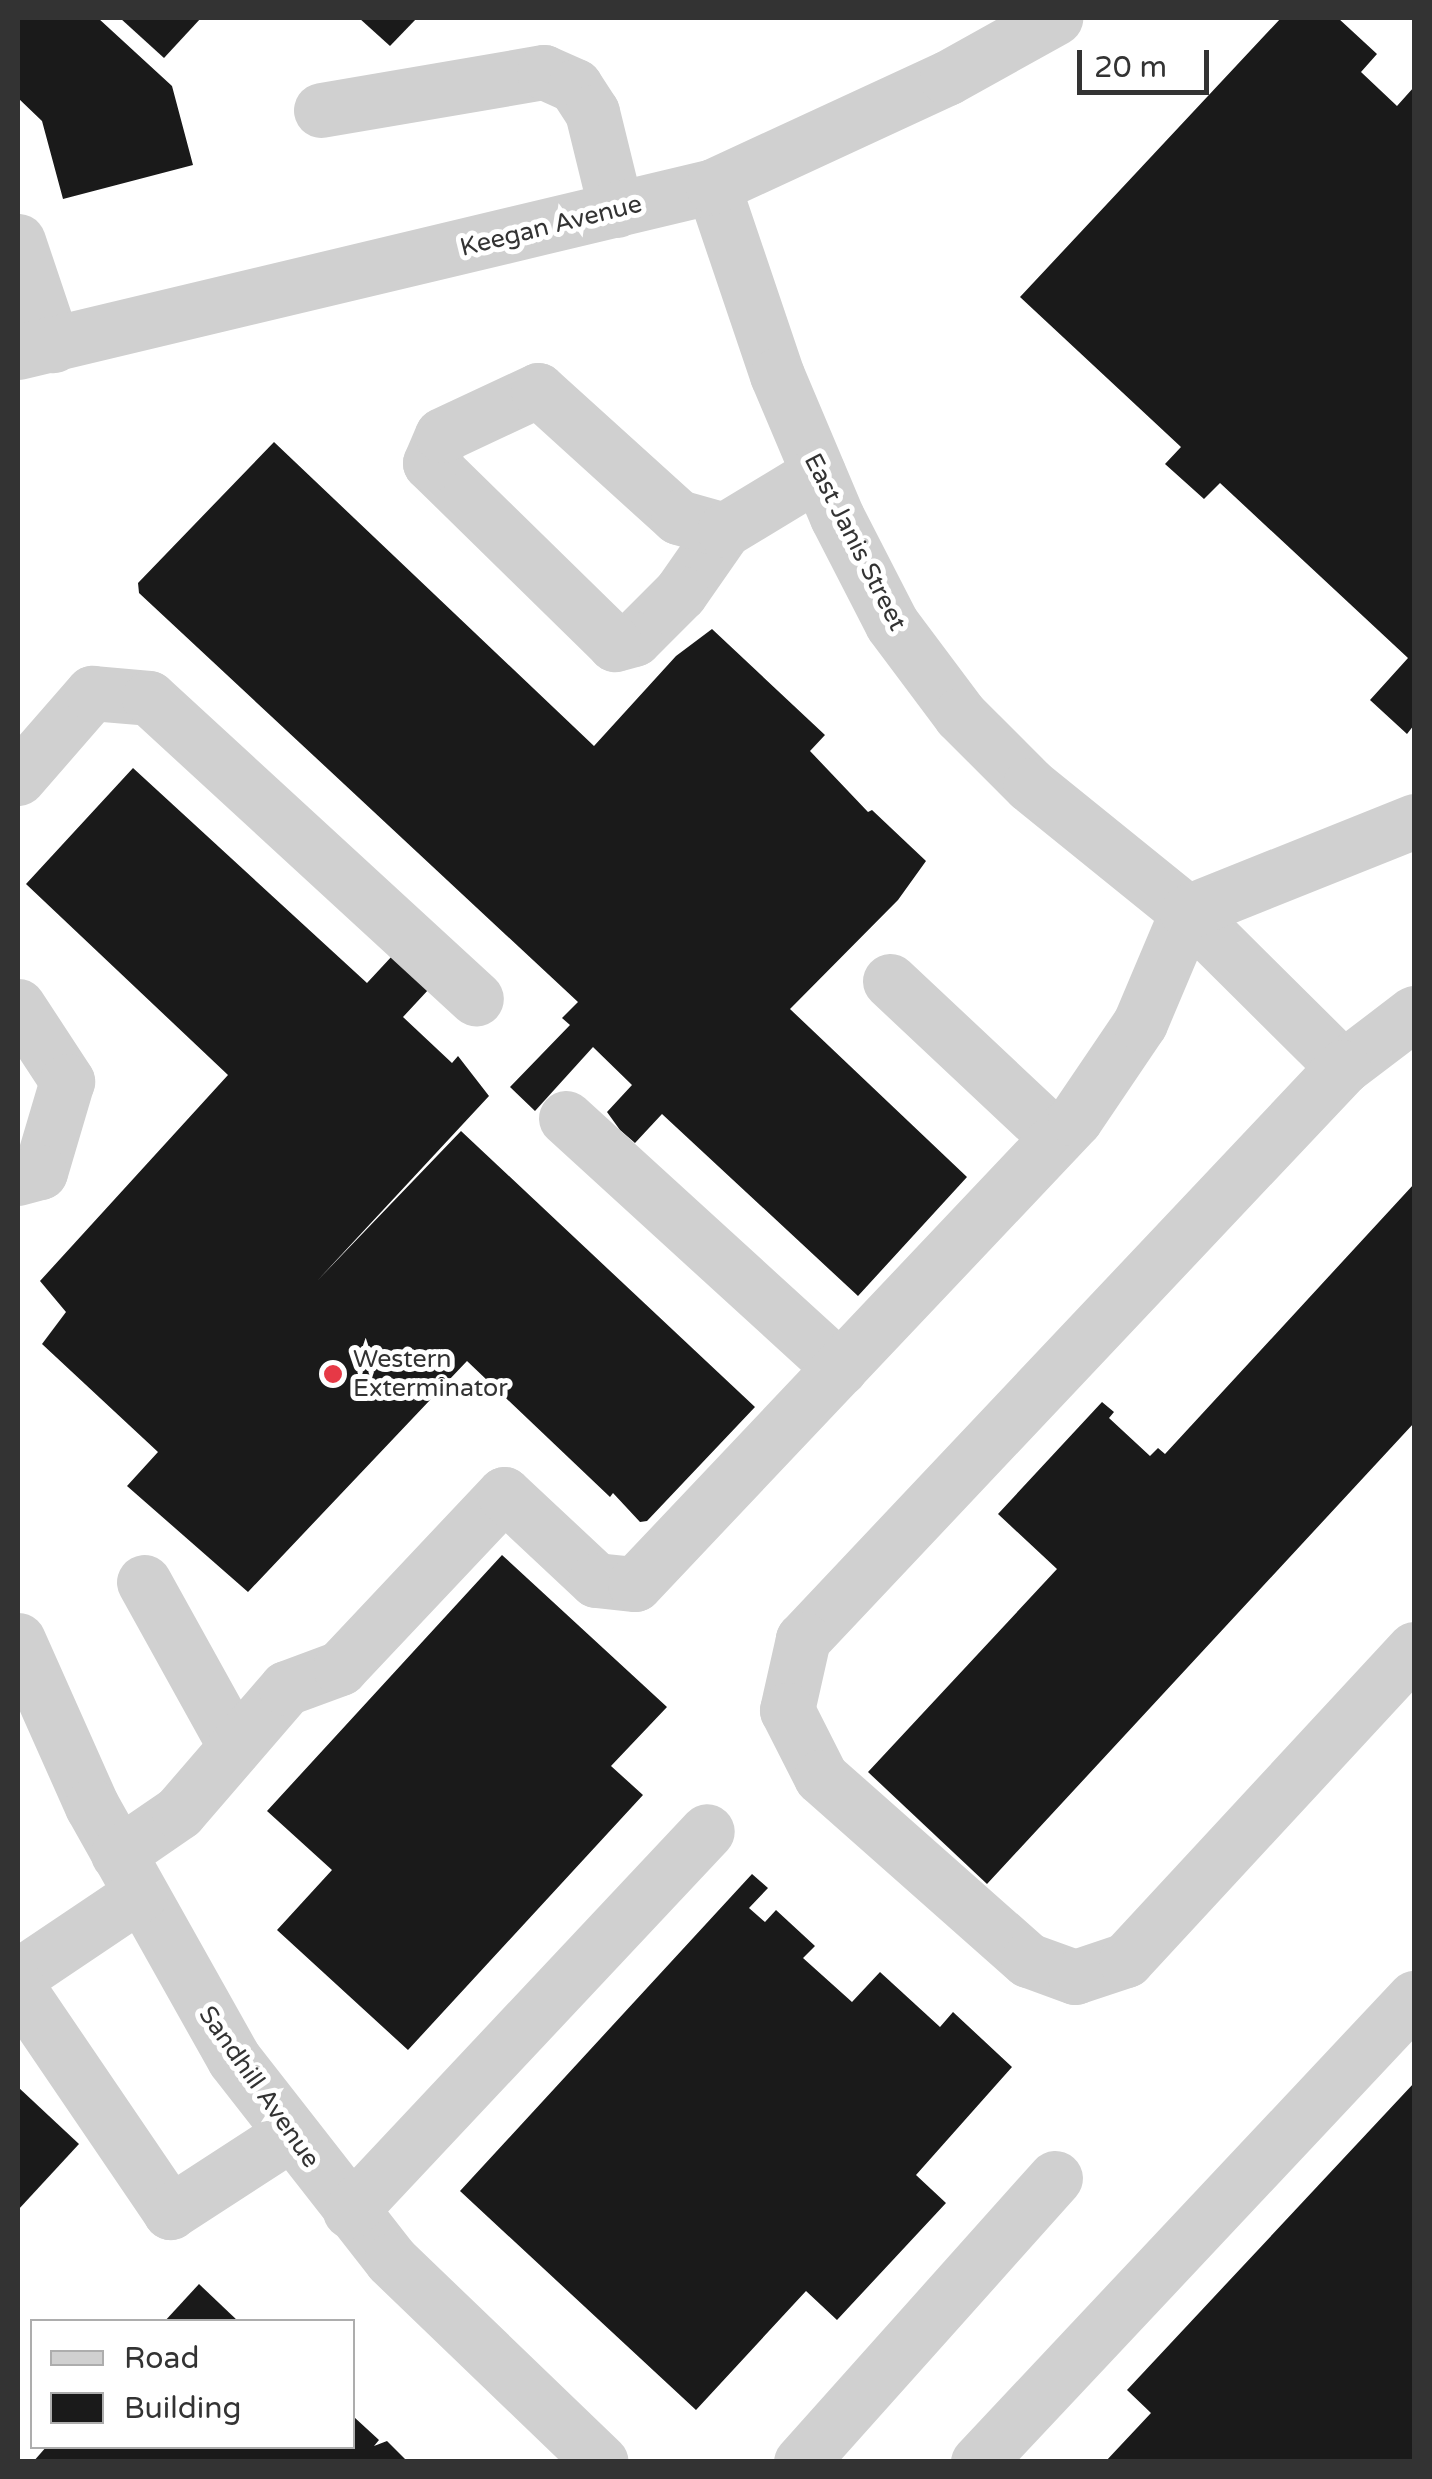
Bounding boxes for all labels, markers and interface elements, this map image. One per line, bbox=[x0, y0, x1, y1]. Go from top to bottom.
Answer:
scale bar bbox=[1082, 30, 1214, 92]
text: 20 m bbox=[1094, 49, 1167, 86]
street label: Keegan Avenue bbox=[457, 189, 645, 263]
street label: East Janis Street bbox=[797, 448, 913, 636]
place label: Western Exterminator bbox=[353, 1345, 508, 1404]
marker: Western Exterminator bbox=[322, 1363, 344, 1385]
street label: Sandhill Avenue bbox=[192, 2000, 326, 2174]
legend bbox=[30, 2319, 355, 2449]
text: Road bbox=[124, 2340, 199, 2377]
text: Building bbox=[124, 2390, 241, 2427]

